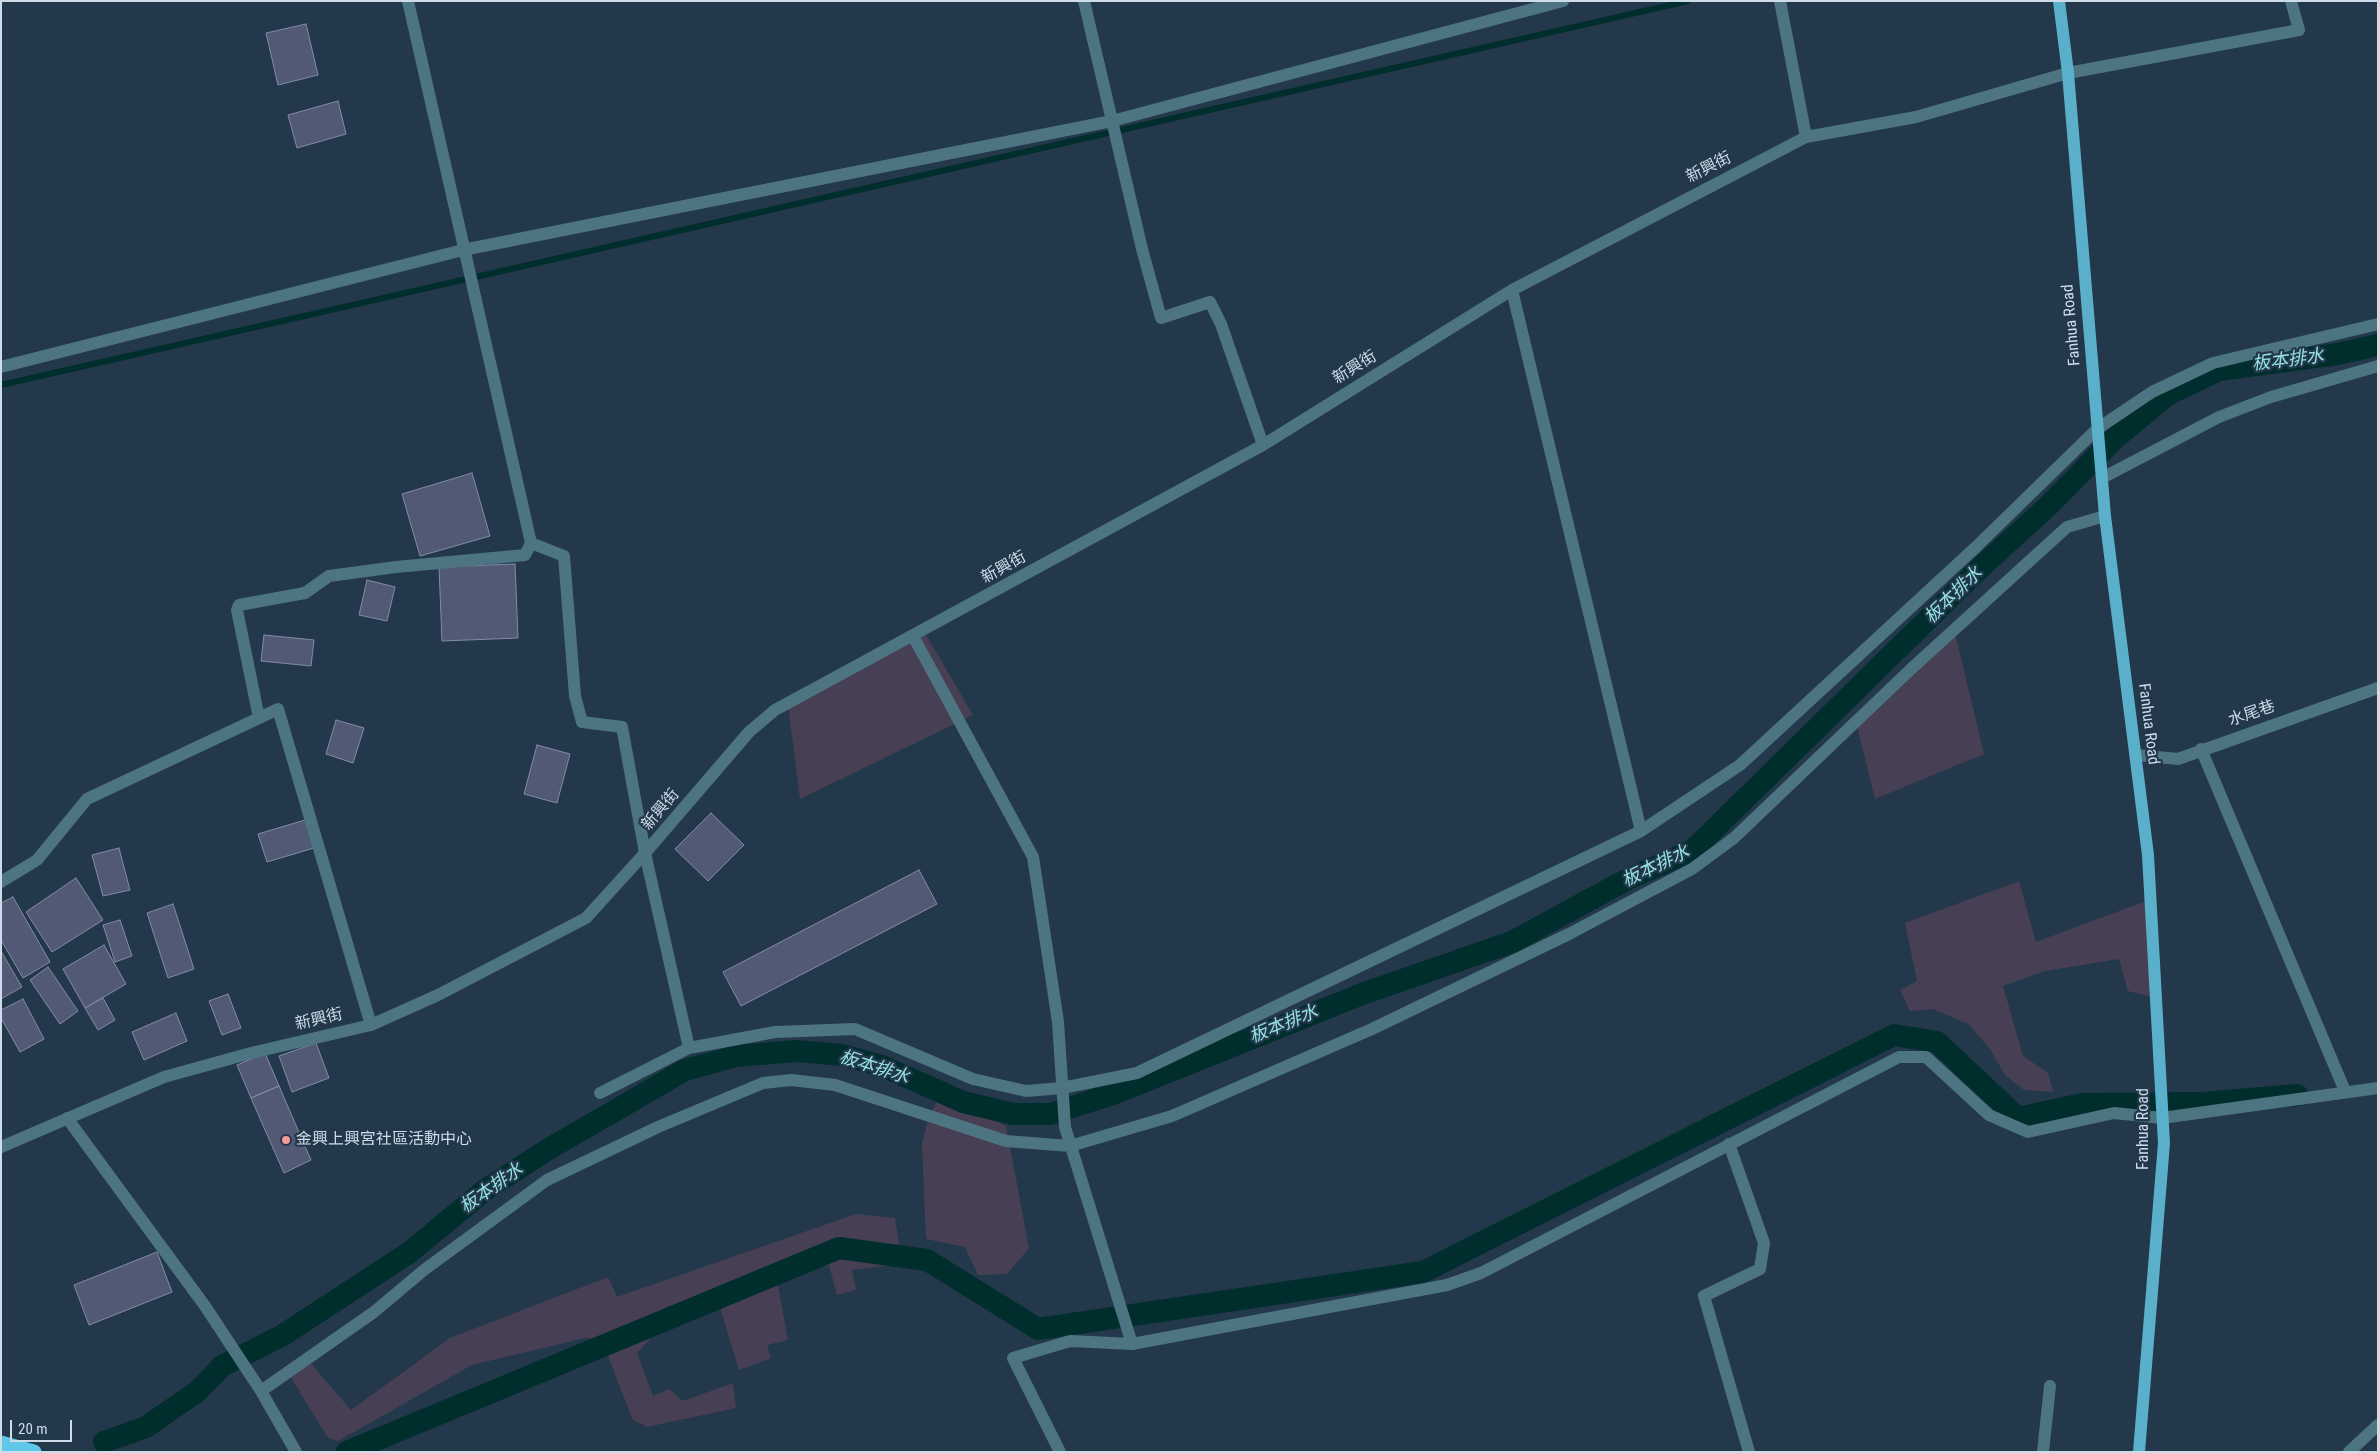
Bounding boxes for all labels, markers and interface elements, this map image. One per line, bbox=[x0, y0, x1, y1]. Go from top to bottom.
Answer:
street label: 新興街 bbox=[1683, 149, 1735, 187]
street label: Fanhua Road bbox=[2059, 283, 2085, 367]
water label: 板本排水 bbox=[2251, 346, 2325, 376]
street label: 新興街 bbox=[1330, 347, 1380, 389]
street label: 新興街 bbox=[978, 548, 1030, 588]
water label: 板本排水 bbox=[1921, 563, 1987, 629]
street label: Fanhua Road bbox=[2133, 682, 2163, 766]
street label: 水尾巷 bbox=[2226, 697, 2278, 731]
street label: 新興街 bbox=[638, 785, 684, 835]
water label: 板本排水 bbox=[1619, 842, 1693, 892]
water label: 板本排水 bbox=[1247, 1002, 1321, 1048]
street label: 新興街 bbox=[293, 1005, 345, 1035]
water label: 板本排水 bbox=[836, 1047, 912, 1089]
street label: Fanhua Road bbox=[2134, 1088, 2154, 1170]
place label: 金興上興宮社區活動中心 bbox=[296, 1130, 472, 1150]
marker: 金興上興宮社區活動中心 bbox=[280, 1134, 292, 1146]
water label: 板本排水 bbox=[456, 1160, 528, 1218]
scale bar bbox=[12, 1410, 75, 1442]
text: 20 m bbox=[18, 1420, 48, 1438]

